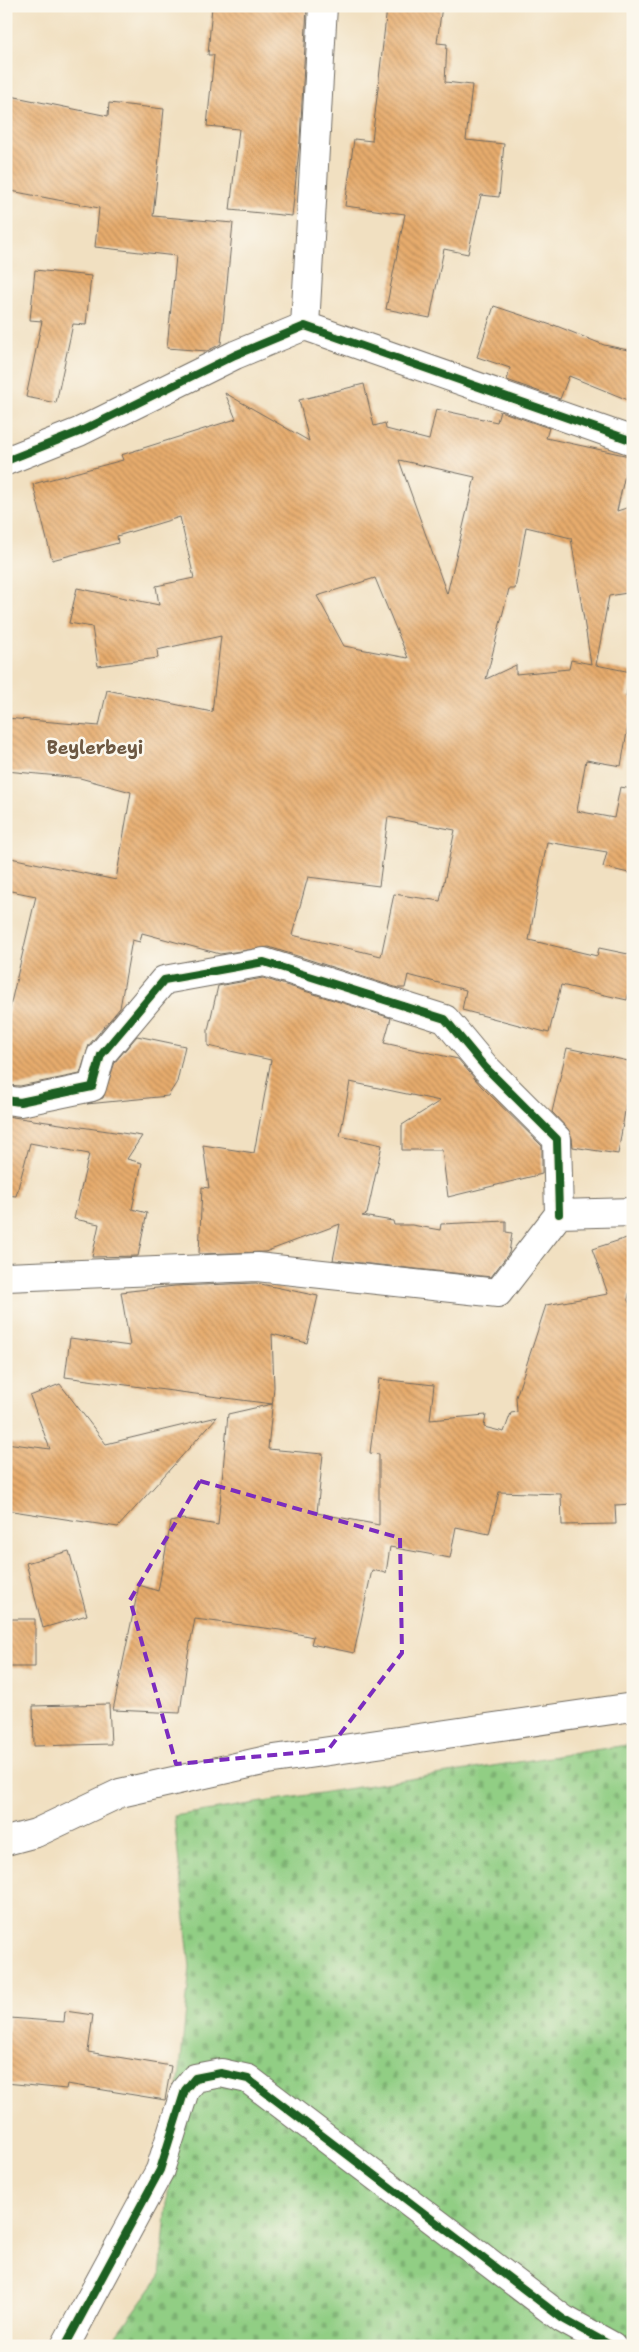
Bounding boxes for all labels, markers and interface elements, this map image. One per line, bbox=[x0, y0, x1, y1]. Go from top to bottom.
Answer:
district label: Beylerbeyi bbox=[47, 736, 143, 760]

